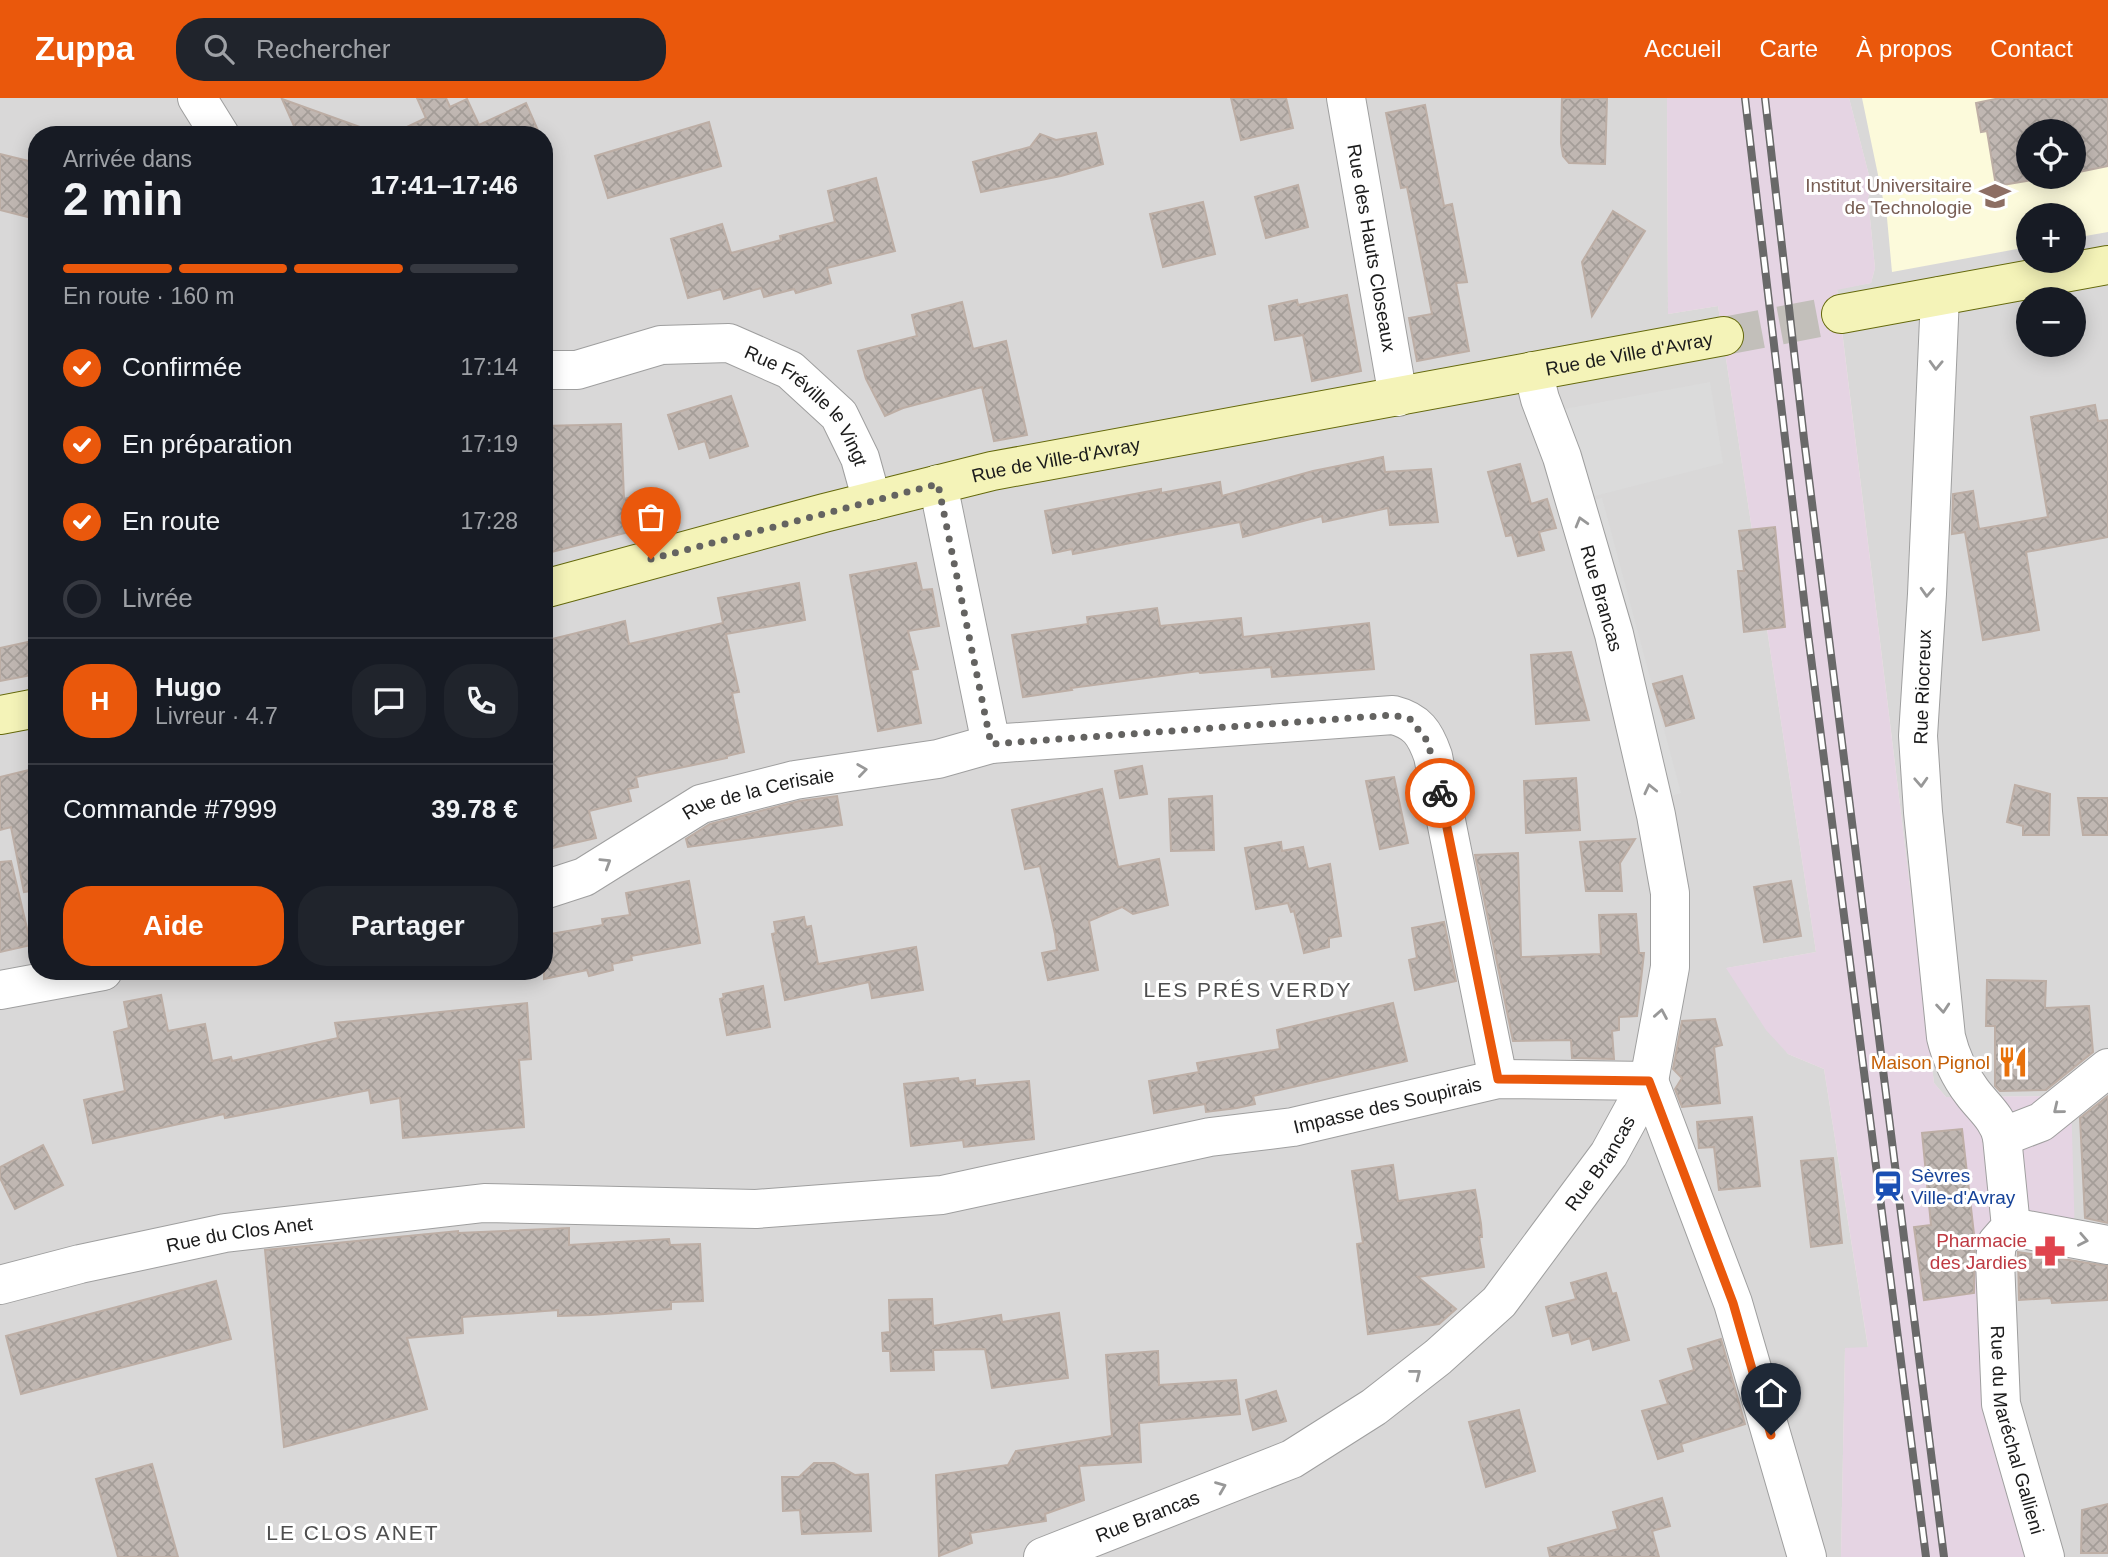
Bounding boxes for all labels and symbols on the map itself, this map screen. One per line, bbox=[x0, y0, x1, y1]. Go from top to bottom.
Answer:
street label: Rue des Hauts Closeaux bbox=[1343, 142, 1400, 354]
place label: Institut Universitaire de Technologie bbox=[1805, 175, 1972, 218]
school or university icon: Institut Universitaire de Technologie bbox=[1978, 179, 2012, 213]
street label: Rue de Ville d'Avray bbox=[1544, 328, 1715, 380]
street label: Rue Fréville le Vingt bbox=[741, 341, 872, 469]
one-way arrow bbox=[1929, 359, 1944, 370]
street label: Rue de Ville-d'Avray bbox=[969, 434, 1142, 487]
pin bbox=[621, 487, 681, 559]
one-way arrow bbox=[1574, 516, 1589, 528]
street label: Rue Brancas bbox=[1576, 542, 1627, 654]
one-way arrow bbox=[1920, 587, 1935, 598]
street label: Rue Riocreux bbox=[1910, 629, 1935, 745]
courier bbox=[1405, 758, 1475, 828]
one-way arrow bbox=[856, 763, 868, 778]
street label: Rue de la Cerisaie bbox=[679, 764, 835, 824]
one-way arrow bbox=[1913, 777, 1928, 788]
one-way arrow bbox=[1644, 783, 1658, 795]
one-way arrow bbox=[599, 858, 612, 871]
district label: LES PRÉS VERDY bbox=[1144, 978, 1352, 1001]
one-way arrow bbox=[1935, 1003, 1950, 1014]
one-way arrow bbox=[1653, 1008, 1668, 1020]
restaurant icon: Maison Pignol bbox=[1996, 1045, 2030, 1079]
place label: Maison Pignol bbox=[1871, 1052, 1990, 1073]
street label: Impasse des Soupirais bbox=[1291, 1073, 1483, 1138]
one-way arrow bbox=[2053, 1100, 2065, 1113]
street label: Rue Brancas bbox=[1561, 1112, 1639, 1215]
place label: Sèvres Ville-d'Avray bbox=[1911, 1165, 2016, 1208]
station icon: Sèvres Ville-d'Avray bbox=[1871, 1169, 1905, 1203]
street label: Rue du Clos Anet bbox=[164, 1213, 314, 1256]
place label: Pharmacie des Jardies bbox=[1930, 1230, 2027, 1273]
one-way arrow bbox=[2077, 1232, 2089, 1247]
pharmacy icon: Pharmacie des Jardies bbox=[2033, 1234, 2067, 1268]
street label: Rue du Maréchal Gallieni bbox=[1987, 1325, 2048, 1537]
pin bbox=[1741, 1363, 1801, 1435]
one-way arrow bbox=[1409, 1369, 1421, 1382]
one-way arrow bbox=[1214, 1482, 1226, 1496]
street label: Rue Brancas bbox=[1092, 1487, 1202, 1546]
district label: LE CLOS ANET bbox=[266, 1521, 440, 1544]

